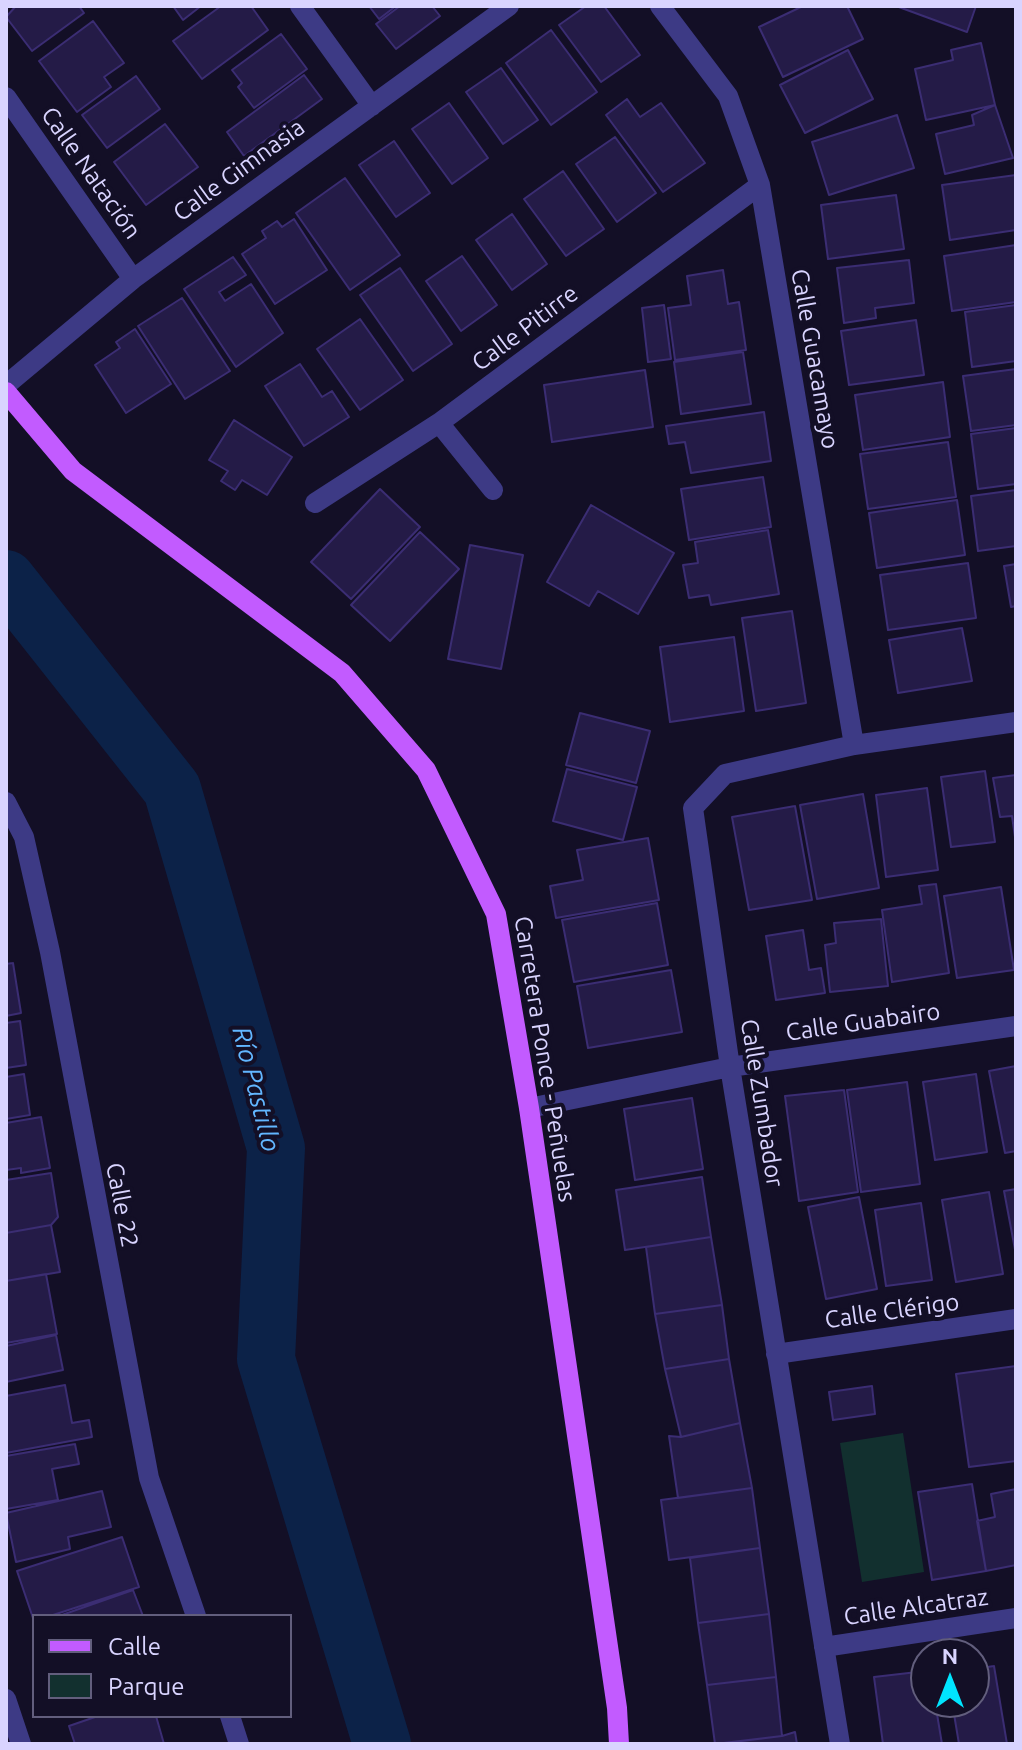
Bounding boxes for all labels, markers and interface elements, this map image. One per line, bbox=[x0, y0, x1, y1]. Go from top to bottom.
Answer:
street label: Calle Natación bbox=[35, 102, 147, 244]
street label: Calle Gimnasia bbox=[168, 113, 310, 227]
street label: Calle Guacamayo bbox=[785, 267, 845, 451]
street label: Calle Pitirre bbox=[466, 279, 584, 377]
street label: Carretera Ponce - Peñuelas bbox=[508, 914, 582, 1204]
street label: Calle Guabairo bbox=[784, 997, 942, 1047]
street label: Calle Zumbador bbox=[734, 1017, 790, 1189]
water label: Río Pastillo bbox=[225, 1023, 287, 1155]
street label: Calle 22 bbox=[100, 1160, 144, 1250]
street label: Calle Clérigo bbox=[823, 1287, 961, 1335]
street label: Calle Alcatraz bbox=[842, 1583, 990, 1631]
legend bbox=[32, 1614, 292, 1718]
text: Calle bbox=[108, 1633, 161, 1660]
north arrow bbox=[910, 1638, 990, 1718]
text: N bbox=[942, 1643, 958, 1668]
text: Parque bbox=[108, 1673, 185, 1700]

